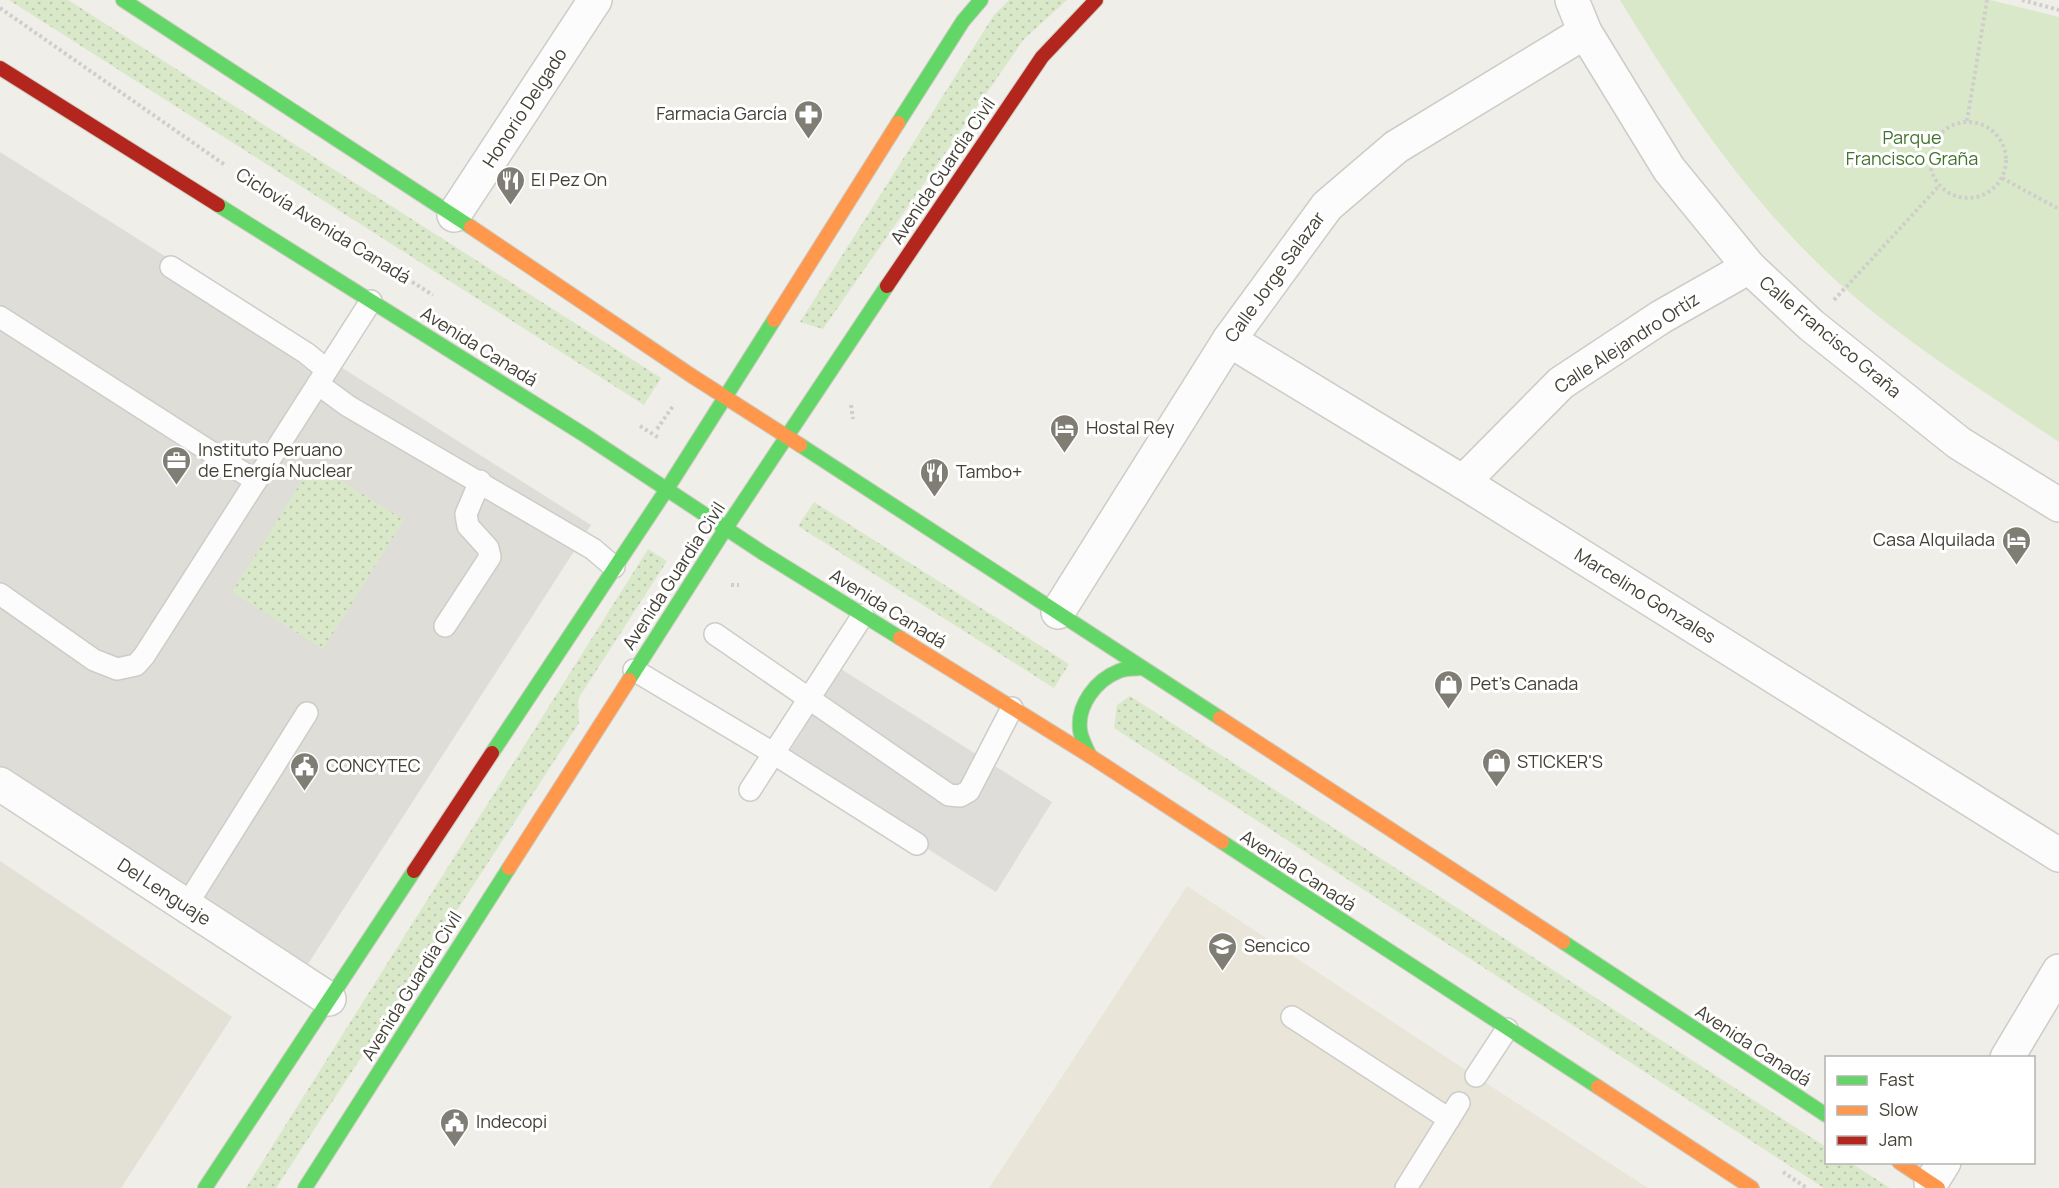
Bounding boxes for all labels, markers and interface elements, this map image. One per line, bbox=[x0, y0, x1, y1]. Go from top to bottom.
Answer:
street label: Honorio Delgado bbox=[477, 43, 572, 172]
street label: Avenida Guardia Civil bbox=[884, 93, 1000, 248]
pharmacy icon: Farmacia García bbox=[792, 98, 824, 140]
place label: Farmacia García bbox=[656, 101, 787, 125]
park label: Parque Francisco Graña bbox=[1846, 125, 1978, 170]
street label: Ciclovía Avenida Canadá bbox=[232, 162, 415, 289]
restaurant icon: El Pez On bbox=[494, 164, 526, 206]
place label: El Pez On bbox=[531, 167, 607, 191]
street label: Calle Jorge Salazar bbox=[1219, 206, 1330, 347]
street label: Calle Francisco Graña bbox=[1755, 270, 1907, 403]
street label: Calle Alejandro Ortíz bbox=[1549, 286, 1704, 398]
street label: Avenida Canadá bbox=[417, 301, 542, 392]
hotel icon: Hostal Rey bbox=[1049, 412, 1081, 454]
place label: Hostal Rey bbox=[1086, 415, 1175, 439]
place label: Instituto Peruano de Energía Nuclear bbox=[198, 437, 353, 482]
office icon: Instituto Peruano de Energía Nuclear bbox=[161, 444, 193, 486]
restaurant icon: Tambo+ bbox=[919, 456, 951, 498]
place label: Tambo+ bbox=[956, 459, 1022, 483]
street label: Avenida Guardia Civil bbox=[616, 497, 730, 654]
hotel icon: Casa Alquilada bbox=[2000, 524, 2032, 566]
place label: Casa Alquilada bbox=[1873, 527, 1995, 551]
street label: Marcelino Gonzales bbox=[1570, 542, 1721, 648]
street label: Avenida Canadá bbox=[826, 563, 951, 654]
shop icon: Pet's Canada bbox=[1433, 668, 1465, 710]
place label: Pet's Canada bbox=[1470, 671, 1578, 695]
shop icon: STICKER'S bbox=[1480, 746, 1512, 788]
place label: STICKER'S bbox=[1517, 749, 1603, 773]
public building icon: CONCYTEC bbox=[289, 750, 321, 792]
place label: CONCYTEC bbox=[326, 753, 421, 777]
street label: Avenida Canadá bbox=[1236, 824, 1361, 916]
street label: Del Lenguaje bbox=[113, 852, 216, 930]
street label: Avenida Guardia Civil bbox=[355, 906, 467, 1065]
school or university icon: Sencico bbox=[1207, 930, 1239, 972]
place label: Sencico bbox=[1244, 933, 1310, 957]
street label: Avenida Canadá bbox=[1691, 999, 1816, 1091]
legend bbox=[1825, 1056, 2035, 1164]
text: Fast bbox=[1879, 1067, 1914, 1091]
text: Slow bbox=[1879, 1097, 1919, 1121]
public building icon: Indecopi bbox=[439, 1106, 471, 1148]
place label: Indecopi bbox=[476, 1109, 547, 1133]
text: Jam bbox=[1879, 1127, 1913, 1151]

